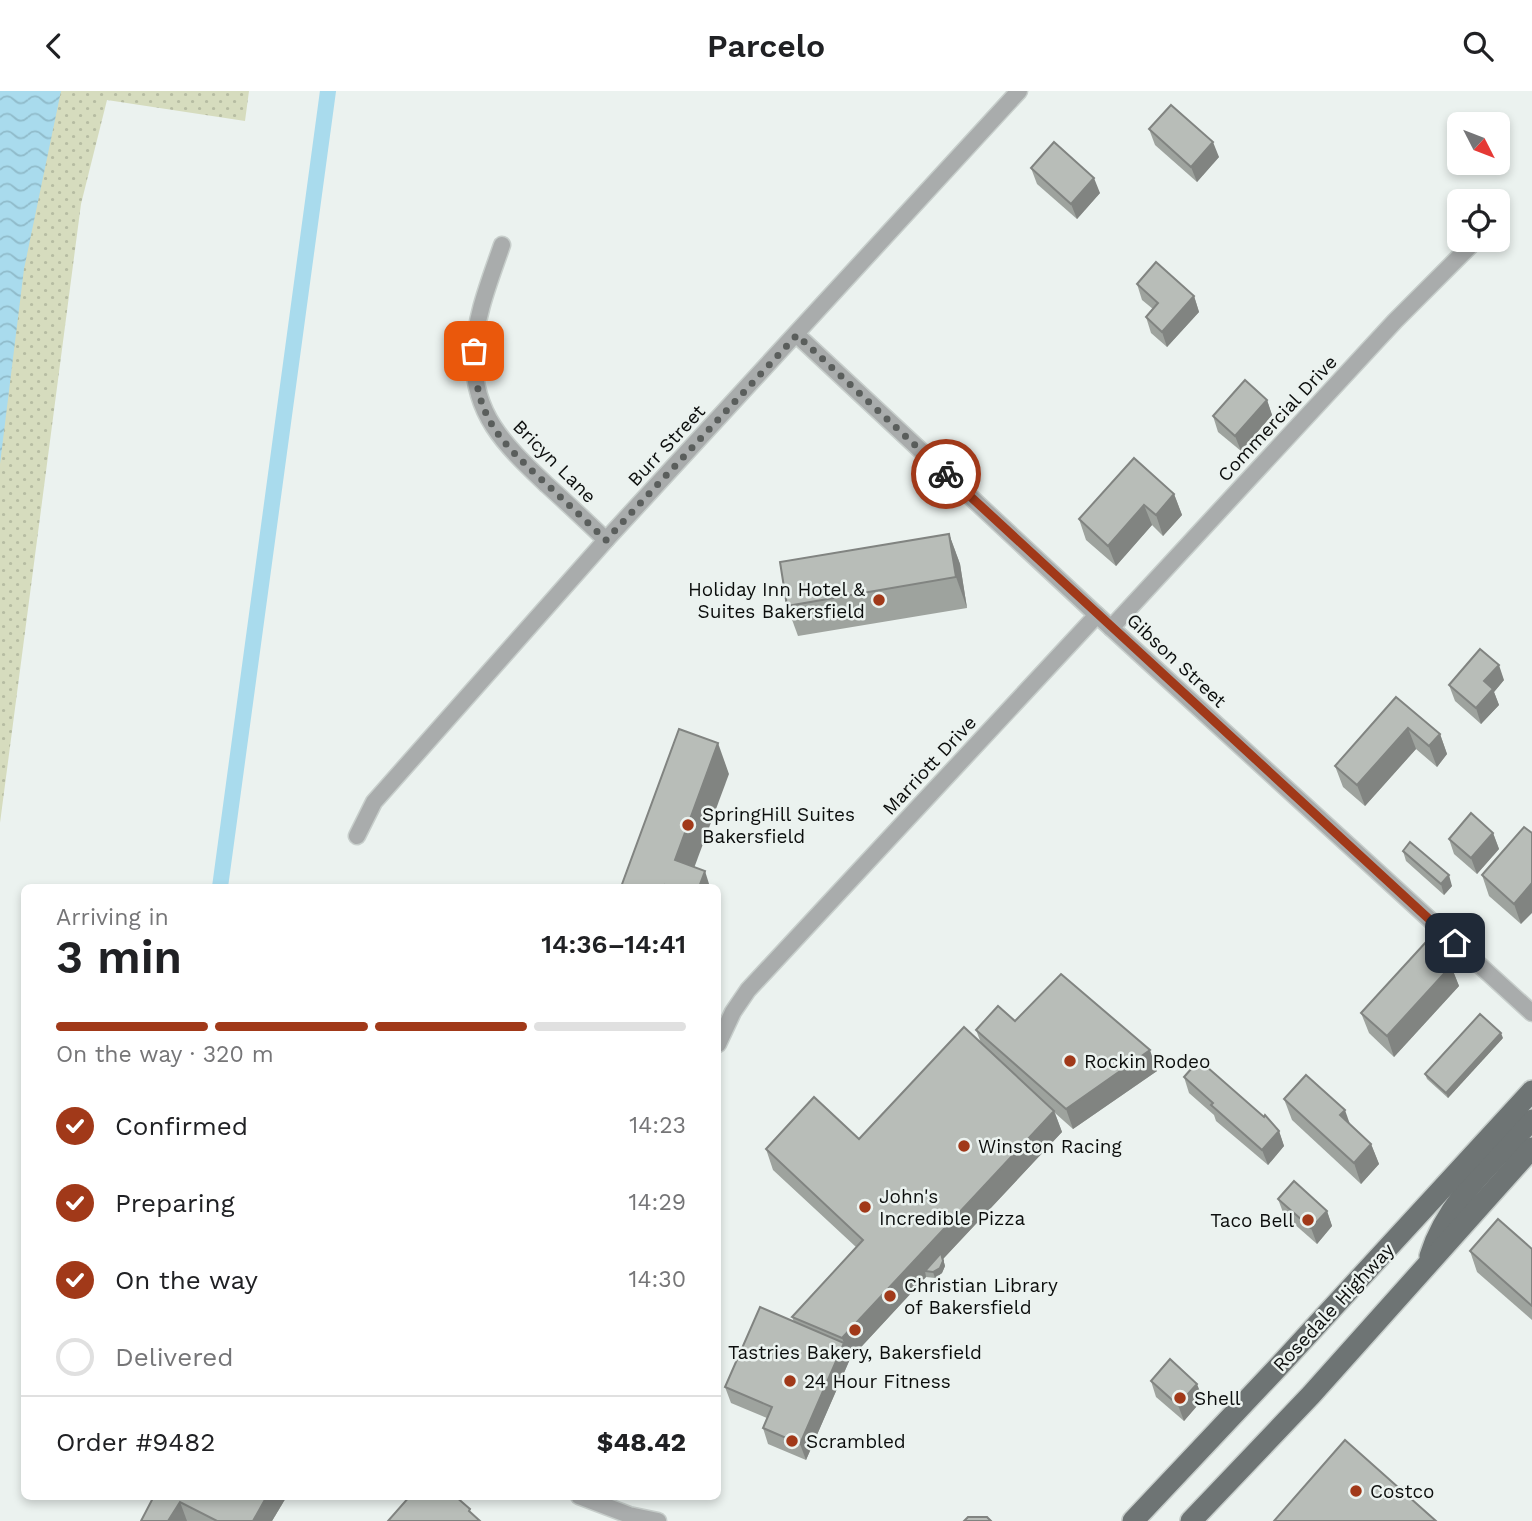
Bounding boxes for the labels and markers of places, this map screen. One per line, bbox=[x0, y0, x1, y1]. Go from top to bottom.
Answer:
pin bbox=[444, 321, 504, 381]
place label: Holiday Inn Hotel & Suites Bakersfield bbox=[688, 578, 865, 623]
marker: Holiday Inn Hotel & Suites Bakersfield bbox=[871, 592, 887, 608]
place label: SpringHill Suites Bakersfield bbox=[702, 803, 855, 848]
marker: SpringHill Suites Bakersfield bbox=[680, 817, 696, 833]
pin bbox=[1425, 913, 1485, 973]
place label: Rockin Rodeo bbox=[1084, 1050, 1210, 1073]
marker: Rockin Rodeo bbox=[1062, 1053, 1078, 1069]
place label: Winston Racing bbox=[978, 1135, 1123, 1158]
marker: Winston Racing bbox=[956, 1138, 972, 1154]
place label: John's Incredible Pizza bbox=[879, 1185, 1025, 1230]
marker: John's Incredible Pizza bbox=[857, 1199, 873, 1215]
place label: Taco Bell bbox=[1210, 1209, 1294, 1232]
marker: Taco Bell bbox=[1300, 1212, 1316, 1228]
place label: Christian Library of Bakersfield bbox=[904, 1274, 1058, 1319]
marker: Christian Library of Bakersfield bbox=[882, 1288, 898, 1304]
marker: Tastries Bakery, Bakersfield bbox=[847, 1322, 863, 1338]
place label: Tastries Bakery, Bakersfield bbox=[728, 1341, 982, 1364]
place label: 24 Hour Fitness bbox=[804, 1370, 951, 1393]
marker: 24 Hour Fitness bbox=[782, 1373, 798, 1389]
place label: Shell bbox=[1194, 1387, 1241, 1410]
marker: Shell bbox=[1172, 1390, 1188, 1406]
place label: Scrambled bbox=[806, 1430, 906, 1453]
marker: Scrambled bbox=[784, 1433, 800, 1449]
place label: Costco bbox=[1370, 1480, 1434, 1503]
marker: Costco bbox=[1348, 1483, 1364, 1499]

